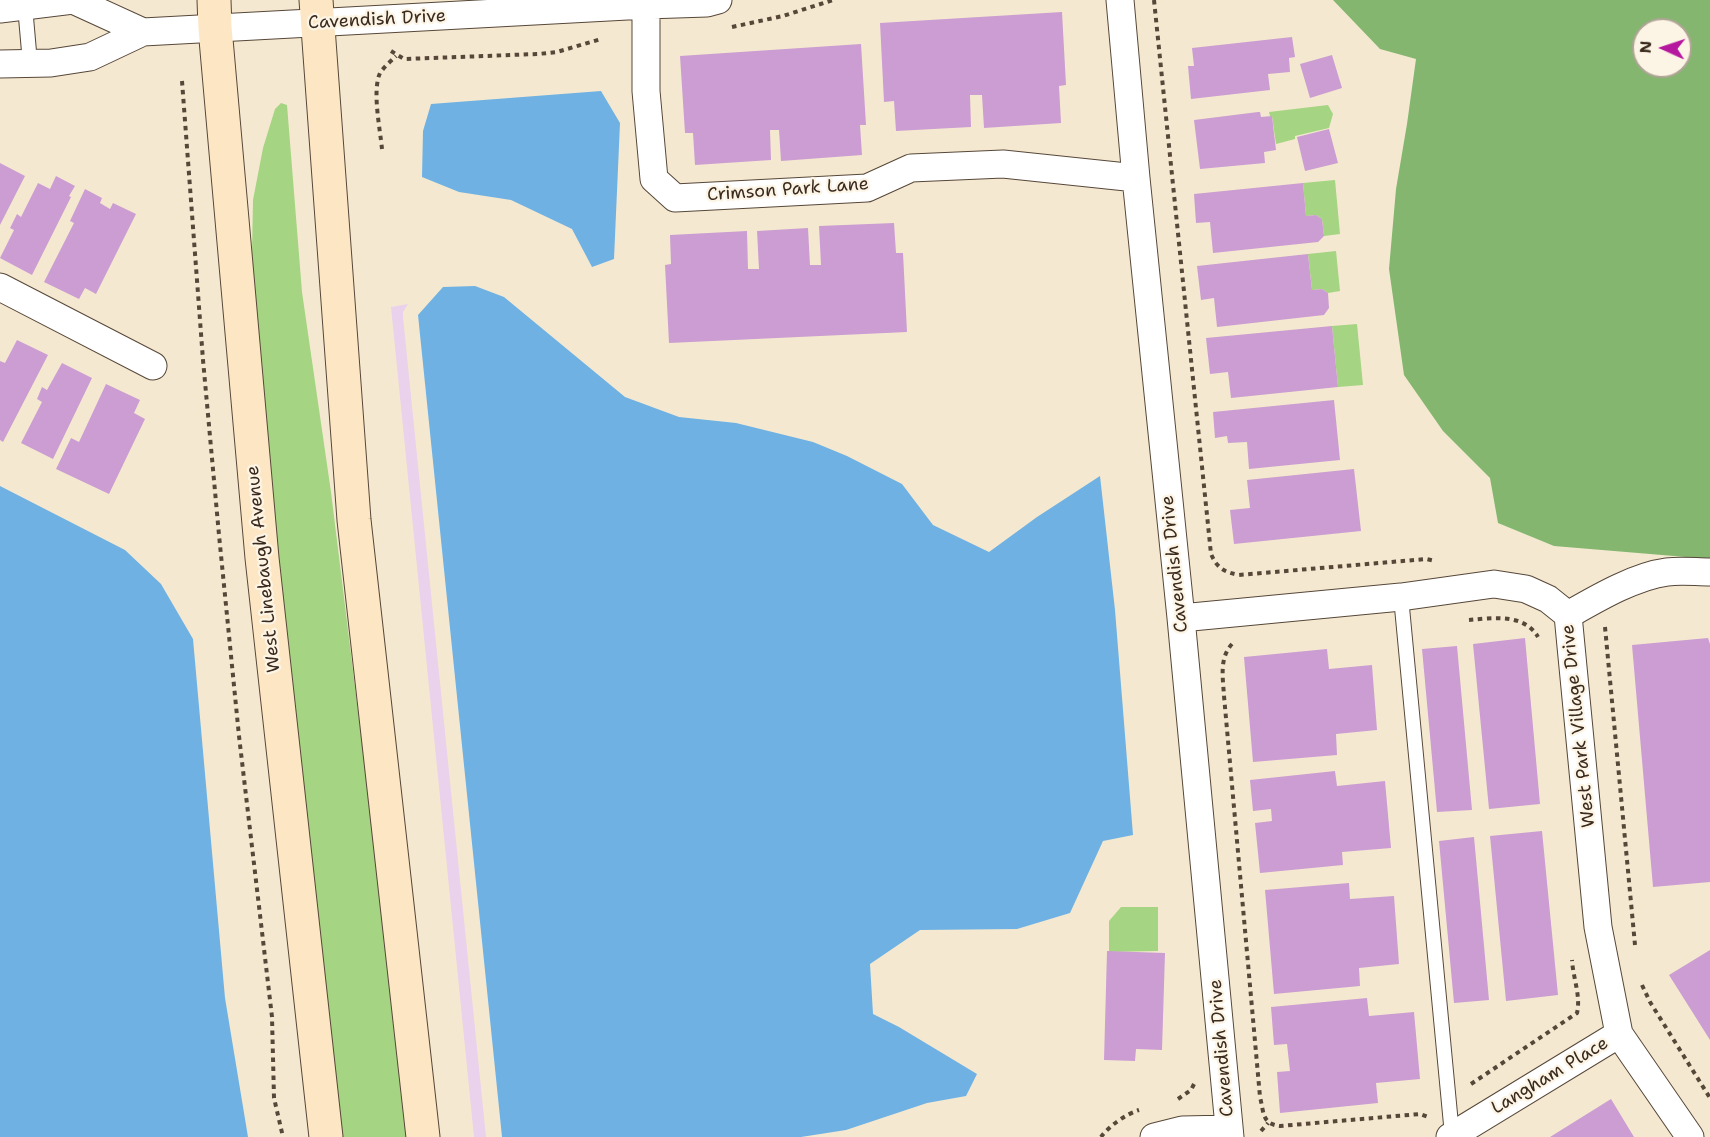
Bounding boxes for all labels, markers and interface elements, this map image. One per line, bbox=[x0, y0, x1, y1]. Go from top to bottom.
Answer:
street label: Cavendish Drive bbox=[308, 6, 446, 34]
north arrow bbox=[1632, 18, 1692, 78]
text: N bbox=[1635, 40, 1656, 54]
street label: Crimson Park Lane bbox=[706, 174, 870, 206]
street label: West Linebaugh Avenue bbox=[242, 464, 286, 674]
street label: Cavendish Drive bbox=[1157, 494, 1193, 634]
street label: West Park Village Drive bbox=[1558, 623, 1600, 829]
street label: Cavendish Drive bbox=[1205, 978, 1239, 1118]
street label: Langham Place bbox=[1488, 1033, 1612, 1119]

